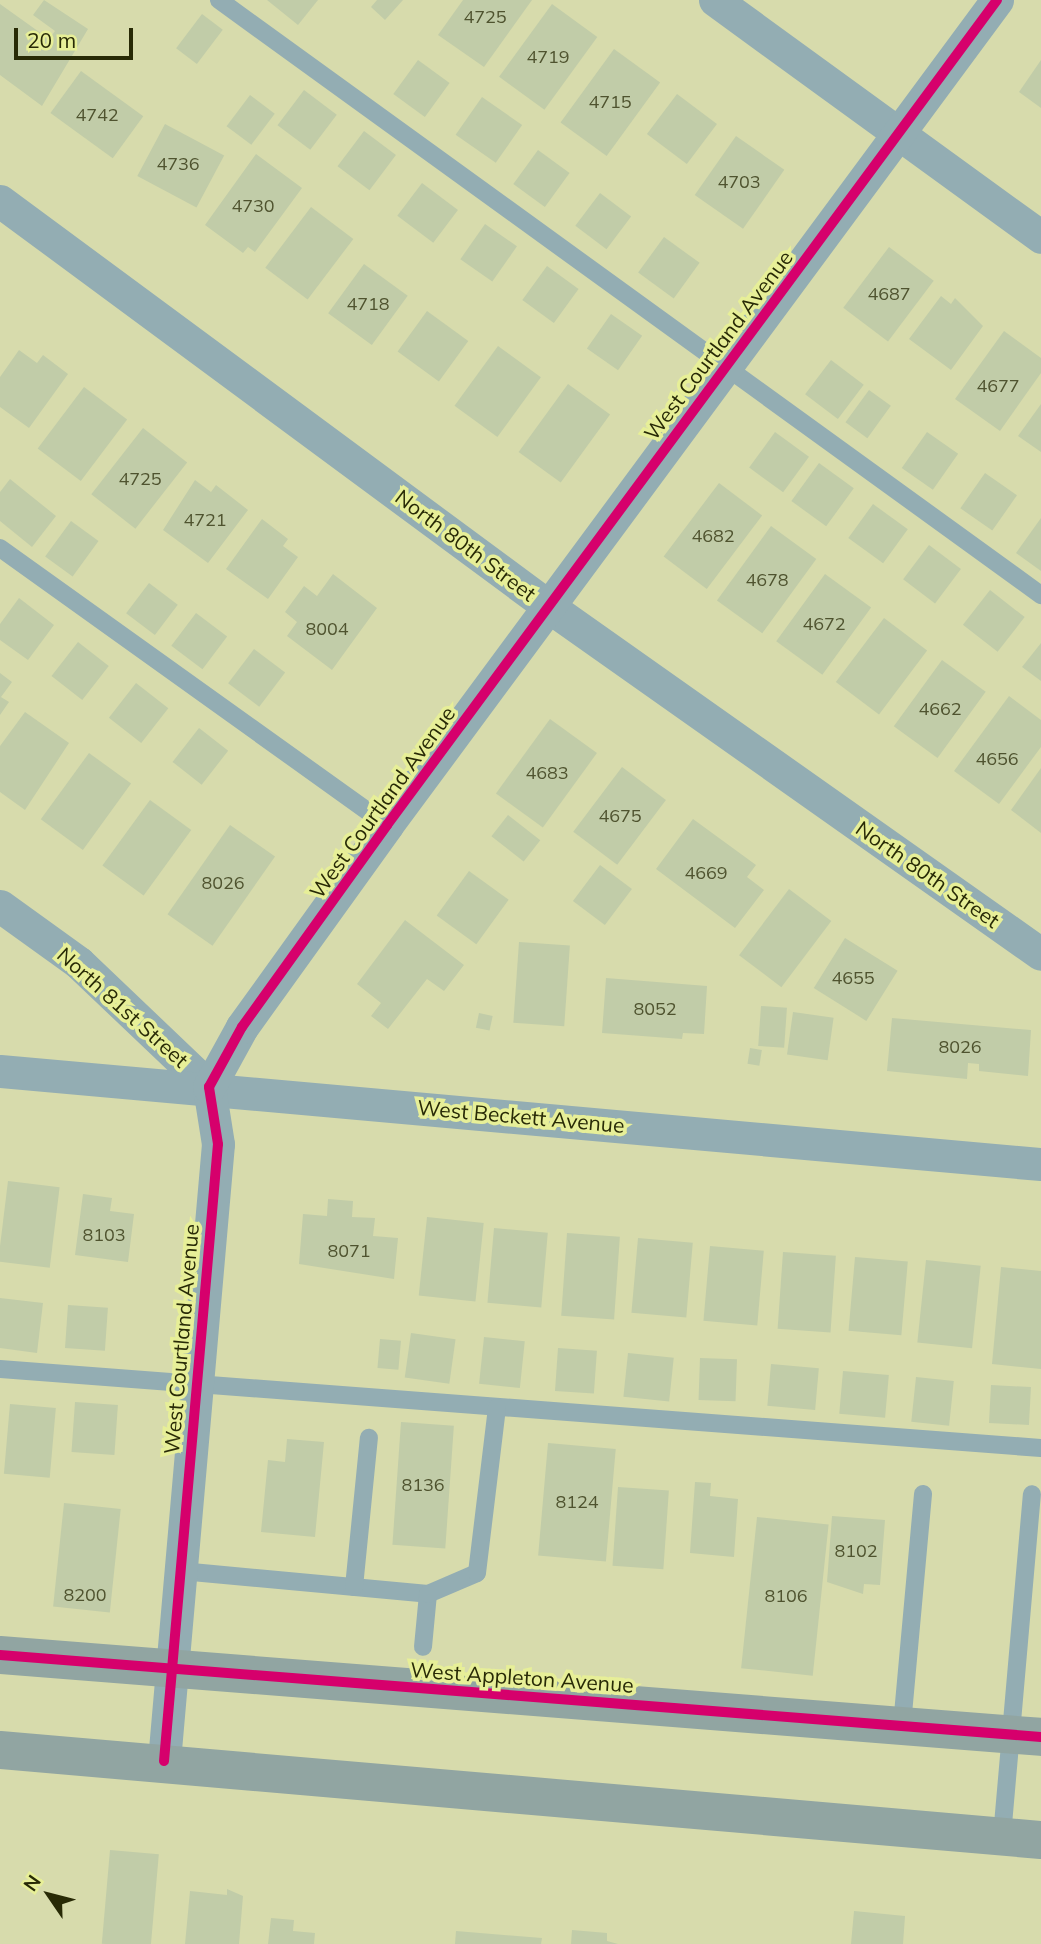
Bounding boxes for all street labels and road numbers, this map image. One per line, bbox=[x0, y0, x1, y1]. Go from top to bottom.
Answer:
street label: West Courtland Avenue bbox=[638, 245, 798, 445]
street label: North 80th Street bbox=[391, 484, 541, 606]
street label: West Courtland Avenue bbox=[304, 701, 460, 903]
street label: North 80th Street bbox=[851, 815, 1005, 933]
street label: North 81st Street bbox=[52, 942, 194, 1072]
street label: West Beckett Avenue bbox=[416, 1094, 626, 1138]
street label: West Courtland Avenue bbox=[158, 1223, 204, 1455]
street label: West Appleton Avenue bbox=[409, 1657, 635, 1697]

